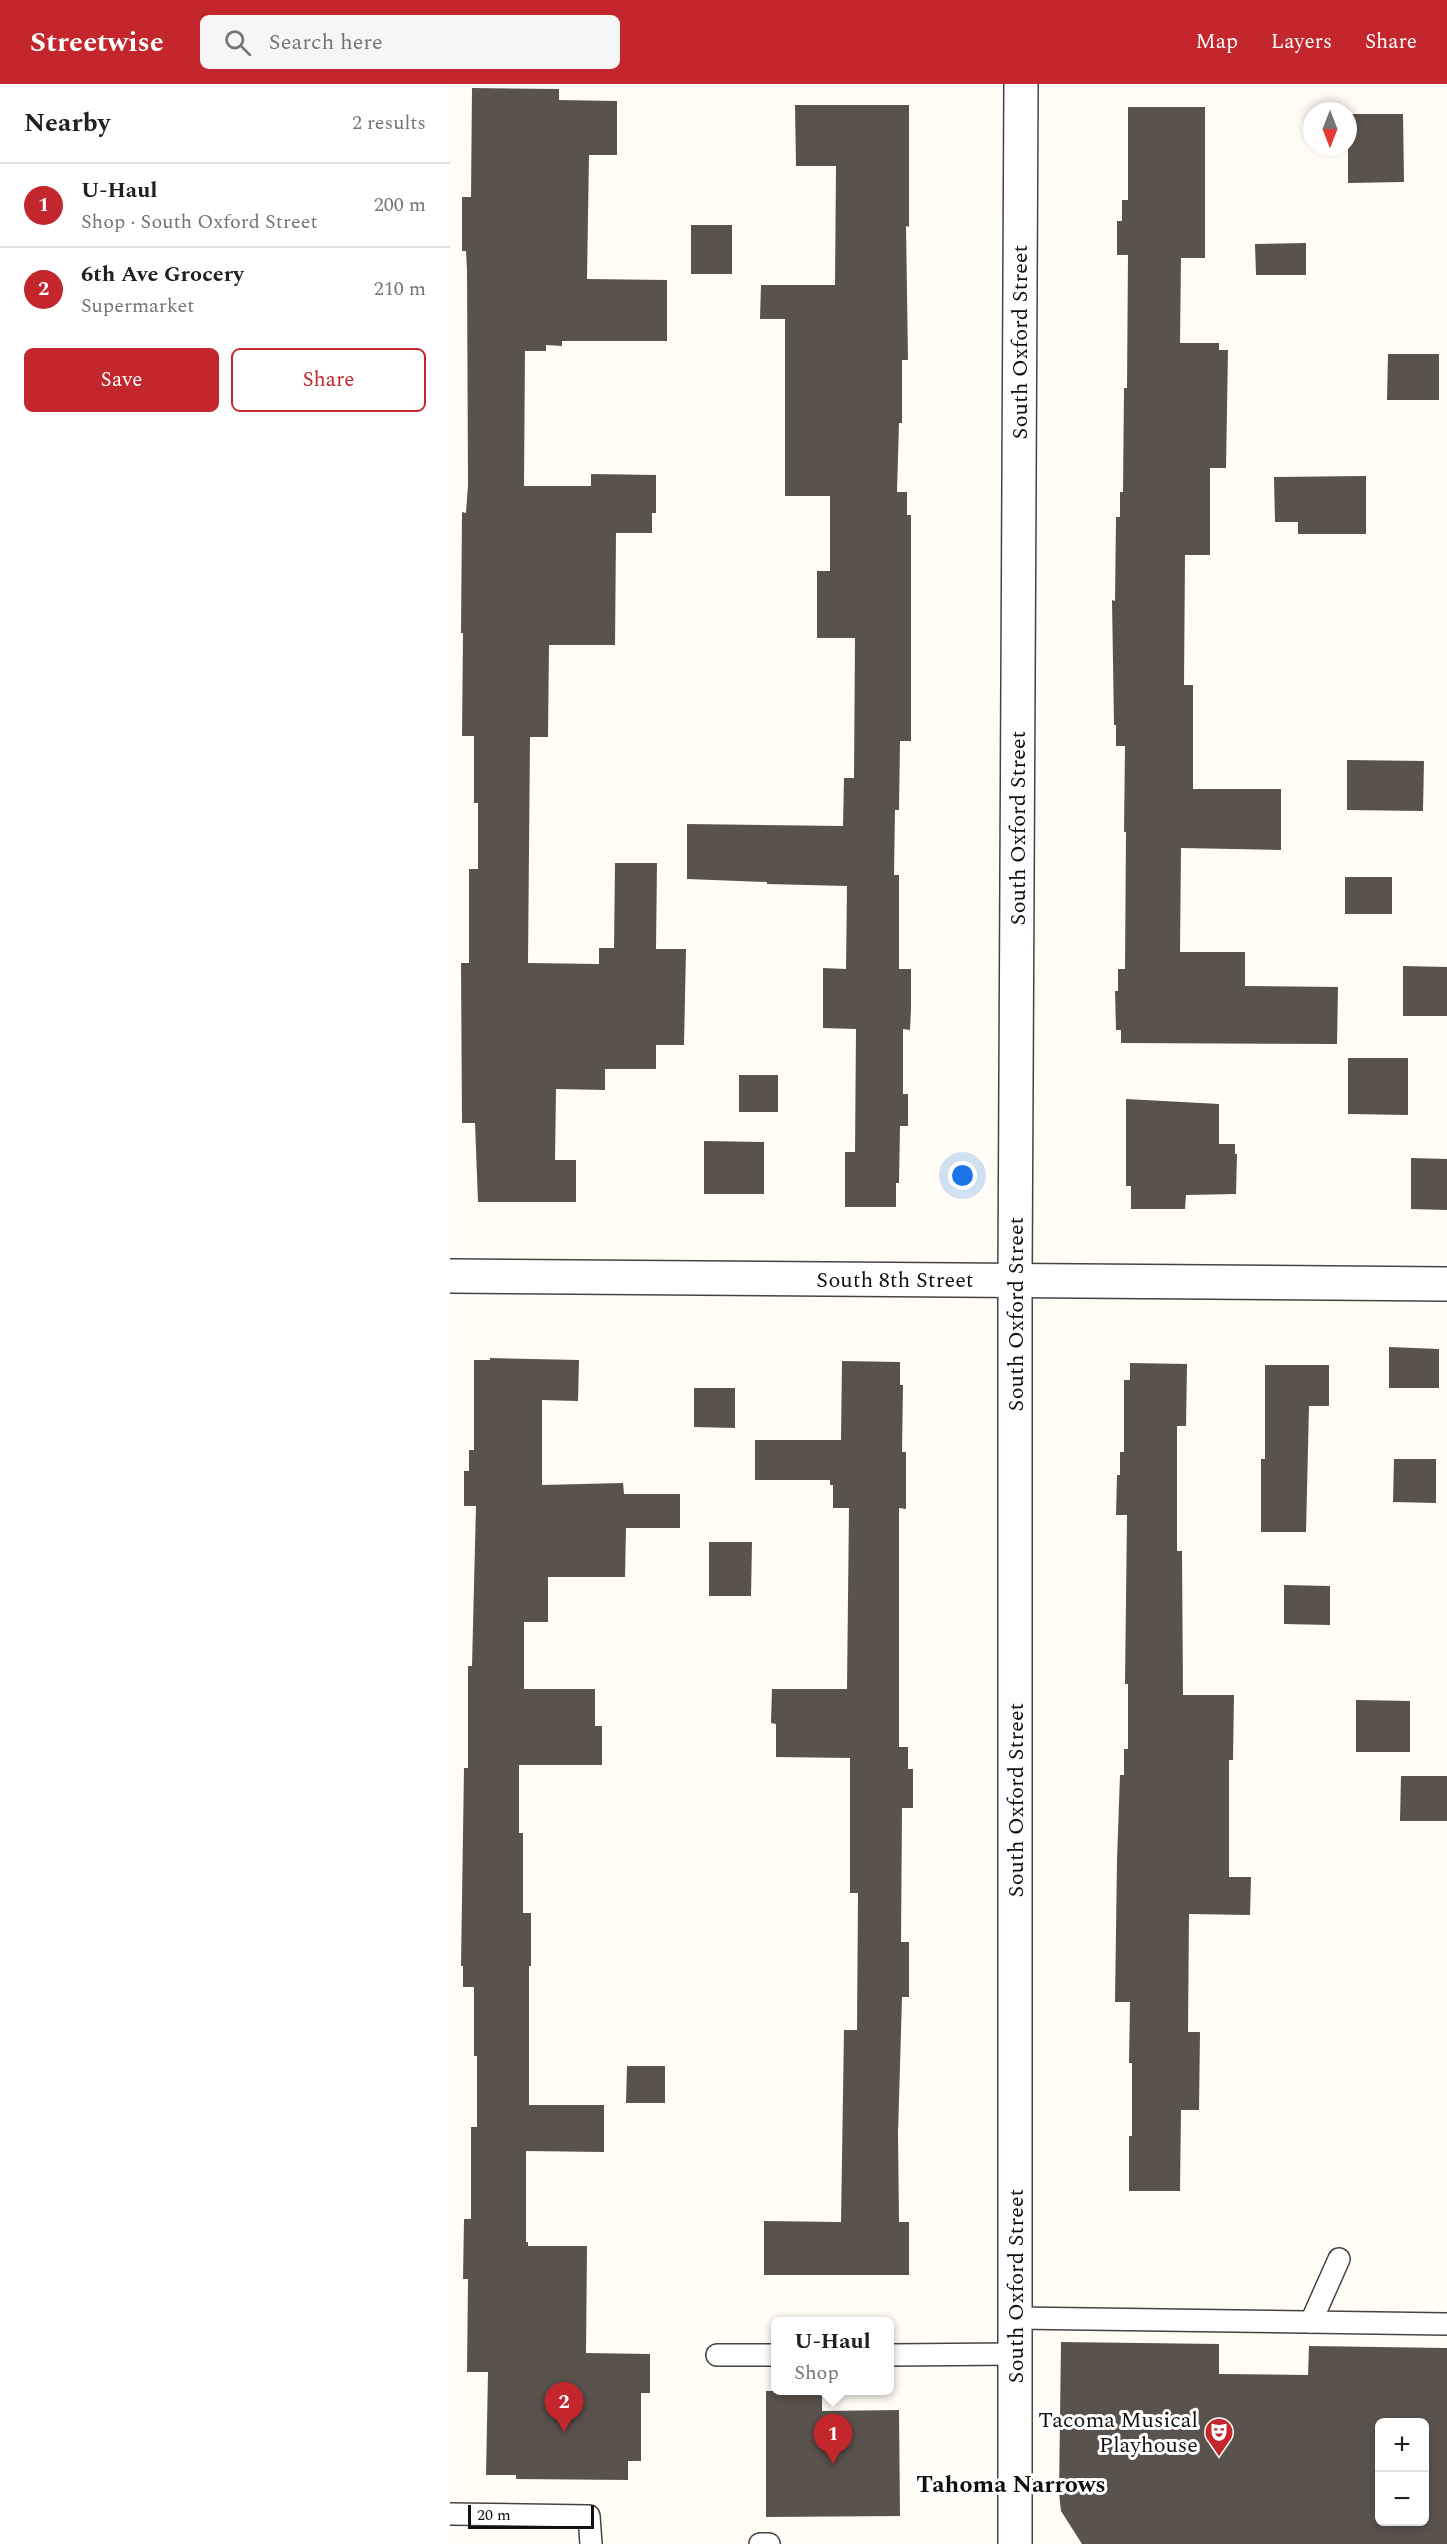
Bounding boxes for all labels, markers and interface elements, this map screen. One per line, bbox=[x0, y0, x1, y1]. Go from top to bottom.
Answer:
search box bbox=[200, 15, 620, 69]
text: Streetwise bbox=[30, 21, 164, 64]
icon: search bbox=[221, 26, 254, 59]
text: Search here bbox=[269, 26, 383, 59]
text: Map bbox=[1196, 26, 1238, 58]
text: Layers bbox=[1271, 26, 1332, 58]
text: Share bbox=[1365, 26, 1417, 58]
north arrow bbox=[1303, 102, 1357, 156]
text: Nearby bbox=[24, 103, 110, 143]
text: 2 results bbox=[352, 108, 426, 138]
text: U-Haul bbox=[81, 174, 157, 207]
text: 1 bbox=[38, 190, 49, 220]
text: 200 m bbox=[374, 190, 426, 220]
text: Shop · South Oxford Street bbox=[81, 207, 317, 237]
street label: South Oxford Street bbox=[1004, 244, 1037, 439]
text: 6th Ave Grocery bbox=[81, 258, 244, 291]
text: 2 bbox=[38, 274, 49, 304]
text: 210 m bbox=[374, 274, 426, 304]
text: Supermarket bbox=[81, 291, 194, 321]
button: Save bbox=[24, 348, 219, 412]
button: Share bbox=[231, 348, 426, 412]
street label: South Oxford Street bbox=[1002, 730, 1035, 925]
your location bbox=[948, 1161, 977, 1190]
street label: South Oxford Street bbox=[1000, 1216, 1033, 1411]
street label: South 8th Street bbox=[816, 1264, 974, 1297]
street label: South Oxford Street bbox=[1000, 1702, 1033, 1897]
street label: South Oxford Street bbox=[1000, 2188, 1033, 2383]
popup bbox=[771, 2317, 894, 2395]
text: U-Haul bbox=[794, 2325, 871, 2358]
text: Shop bbox=[794, 2358, 839, 2388]
pin: 2 bbox=[544, 2382, 584, 2432]
place label: Tacoma Musical Playhouse bbox=[1038, 2404, 1198, 2462]
pin: 1 bbox=[814, 2414, 853, 2464]
theatre icon: Tacoma Musical Playhouse bbox=[1203, 2416, 1235, 2458]
map controls bbox=[1375, 2418, 1429, 2526]
button: + bbox=[1375, 2418, 1429, 2472]
district label: Tahoma Narrows bbox=[916, 2467, 1106, 2503]
button: − bbox=[1375, 2472, 1429, 2526]
scale bar bbox=[468, 2502, 594, 2530]
text: 20 m bbox=[477, 2503, 511, 2527]

